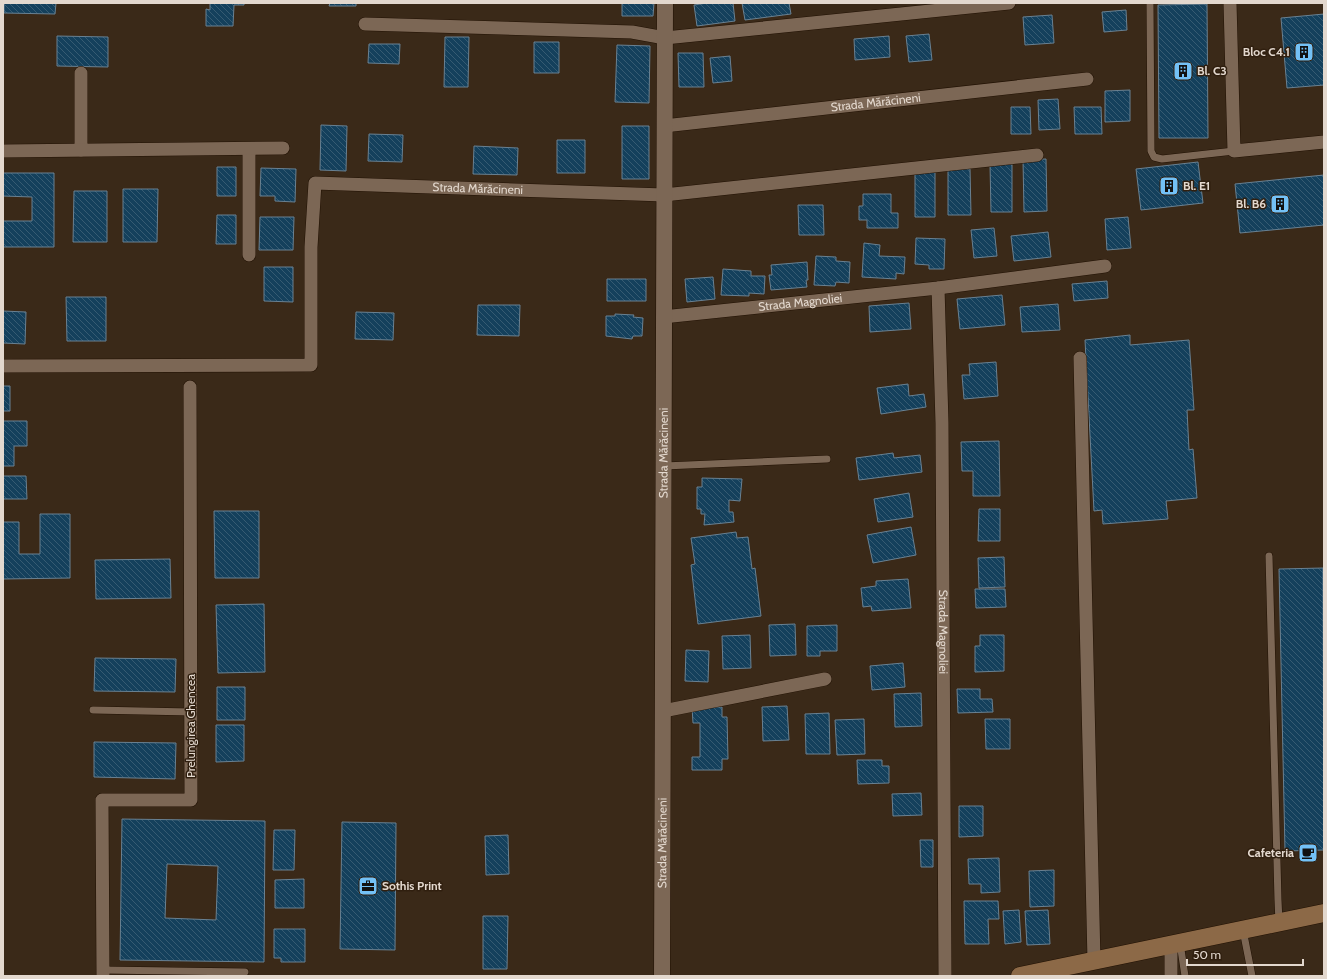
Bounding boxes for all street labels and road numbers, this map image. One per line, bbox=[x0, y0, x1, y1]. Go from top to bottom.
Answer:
street label: Strada Mărăcineni bbox=[830, 90, 921, 114]
street label: Strada Mărăcineni bbox=[432, 179, 523, 197]
street label: Strada Magnoliei bbox=[757, 290, 843, 314]
street label: Strada Mărăcineni bbox=[655, 408, 671, 498]
street label: Strada Magnoliei bbox=[936, 590, 951, 674]
street label: Prelungirea Ghencea bbox=[183, 674, 198, 778]
street label: Strada Mărăcineni bbox=[654, 798, 670, 888]

